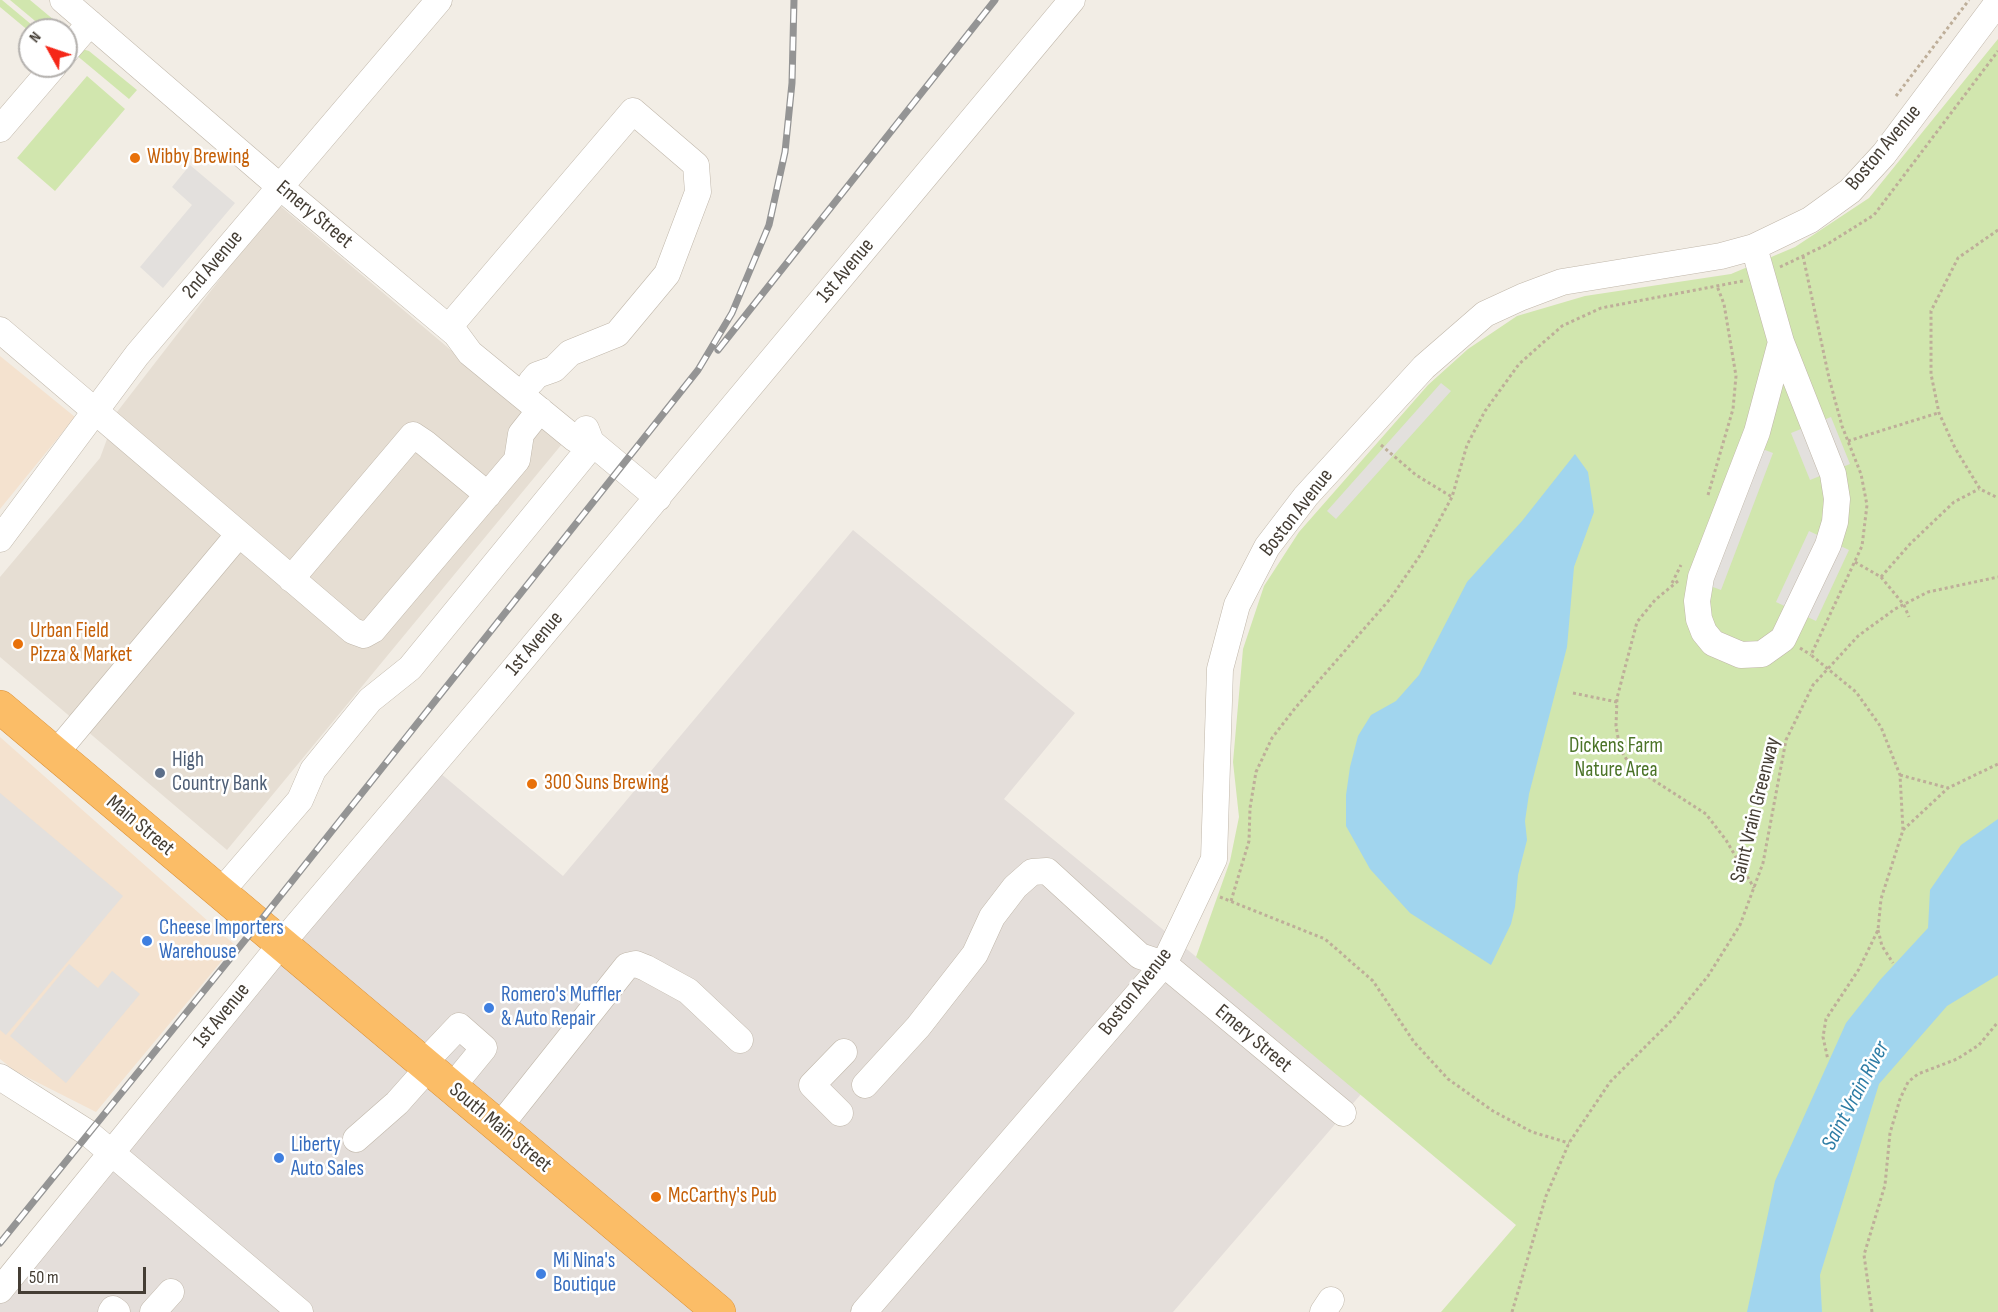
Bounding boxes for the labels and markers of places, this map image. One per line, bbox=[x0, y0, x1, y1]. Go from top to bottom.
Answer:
place label: Wibby Brewing bbox=[147, 145, 250, 171]
marker: Wibby Brewing bbox=[128, 151, 142, 165]
place label: Urban Field Pizza & Market bbox=[30, 619, 132, 669]
marker: Urban Field Pizza & Market bbox=[11, 637, 25, 651]
place label: High Country Bank bbox=[172, 748, 267, 798]
marker: High Country Bank bbox=[153, 766, 167, 780]
place label: 300 Suns Brewing bbox=[544, 771, 669, 797]
marker: 300 Suns Brewing bbox=[525, 777, 539, 791]
place label: Cheese Importers Warehouse bbox=[159, 916, 284, 966]
marker: Cheese Importers Warehouse bbox=[140, 934, 154, 948]
place label: Romero's Muffler & Auto Repair bbox=[501, 983, 621, 1033]
marker: Romero's Muffler & Auto Repair bbox=[482, 1001, 496, 1015]
place label: Liberty Auto Sales bbox=[291, 1133, 364, 1183]
marker: Liberty Auto Sales bbox=[272, 1151, 286, 1165]
place label: McCarthy's Pub bbox=[668, 1184, 777, 1210]
marker: McCarthy's Pub bbox=[649, 1190, 663, 1204]
place label: Mi Nina's Boutique bbox=[553, 1249, 616, 1299]
marker: Mi Nina's Boutique bbox=[534, 1267, 548, 1281]

